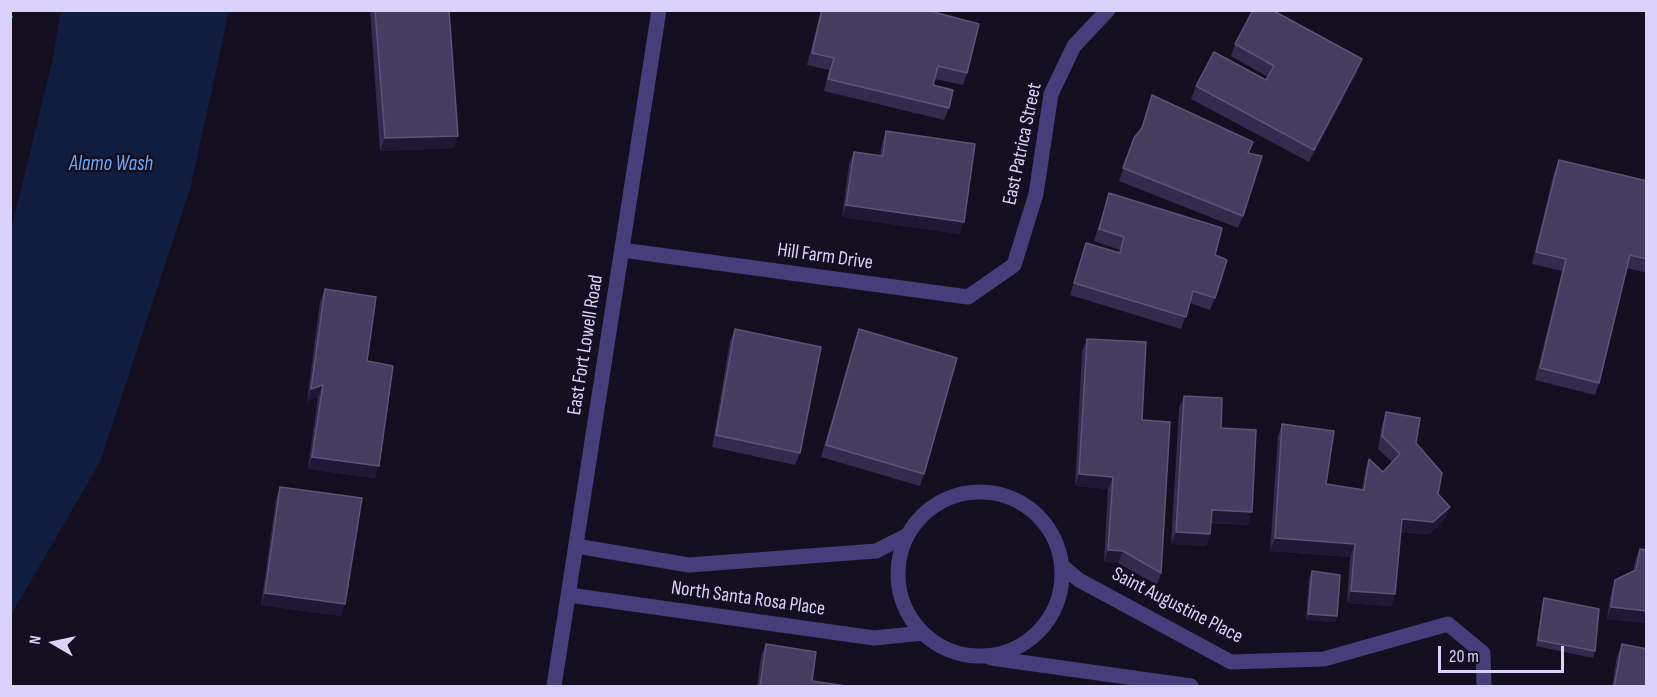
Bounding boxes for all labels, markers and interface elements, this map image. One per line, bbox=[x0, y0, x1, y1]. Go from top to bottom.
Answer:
street label: East Patrica Street bbox=[998, 81, 1048, 207]
water label: Alamo Wash bbox=[69, 152, 153, 178]
street label: Hill Farm Drive bbox=[776, 238, 874, 276]
street label: East Fort Lowell Road bbox=[563, 273, 609, 417]
street label: Saint Augustine Place bbox=[1107, 563, 1247, 649]
street label: North Santa Rosa Place bbox=[669, 576, 827, 622]
north arrow bbox=[24, 613, 84, 673]
text: N bbox=[26, 634, 46, 646]
scale bar bbox=[1441, 634, 1567, 672]
text: 20 m bbox=[1449, 646, 1479, 667]

